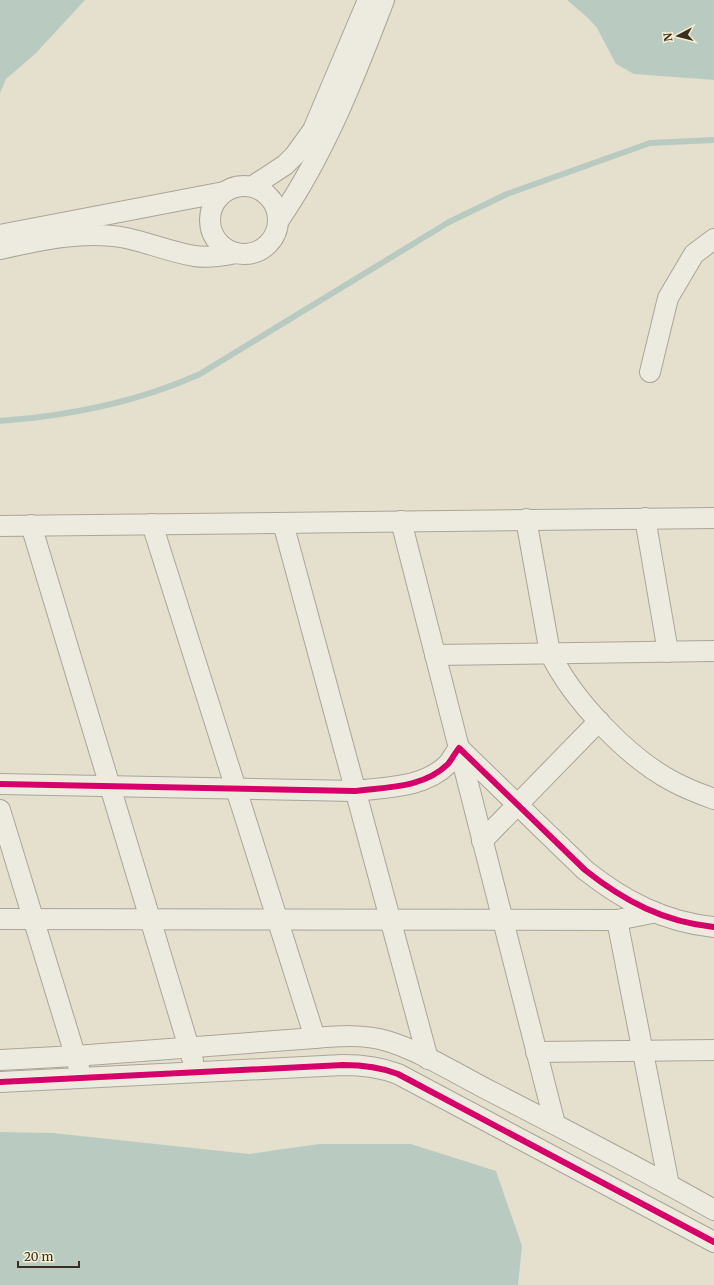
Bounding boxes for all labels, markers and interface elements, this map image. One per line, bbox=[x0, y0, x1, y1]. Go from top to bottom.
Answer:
north arrow bbox=[658, 16, 698, 56]
text: N bbox=[661, 32, 676, 42]
scale bar bbox=[18, 1243, 79, 1269]
text: 20 m bbox=[24, 1249, 53, 1264]

